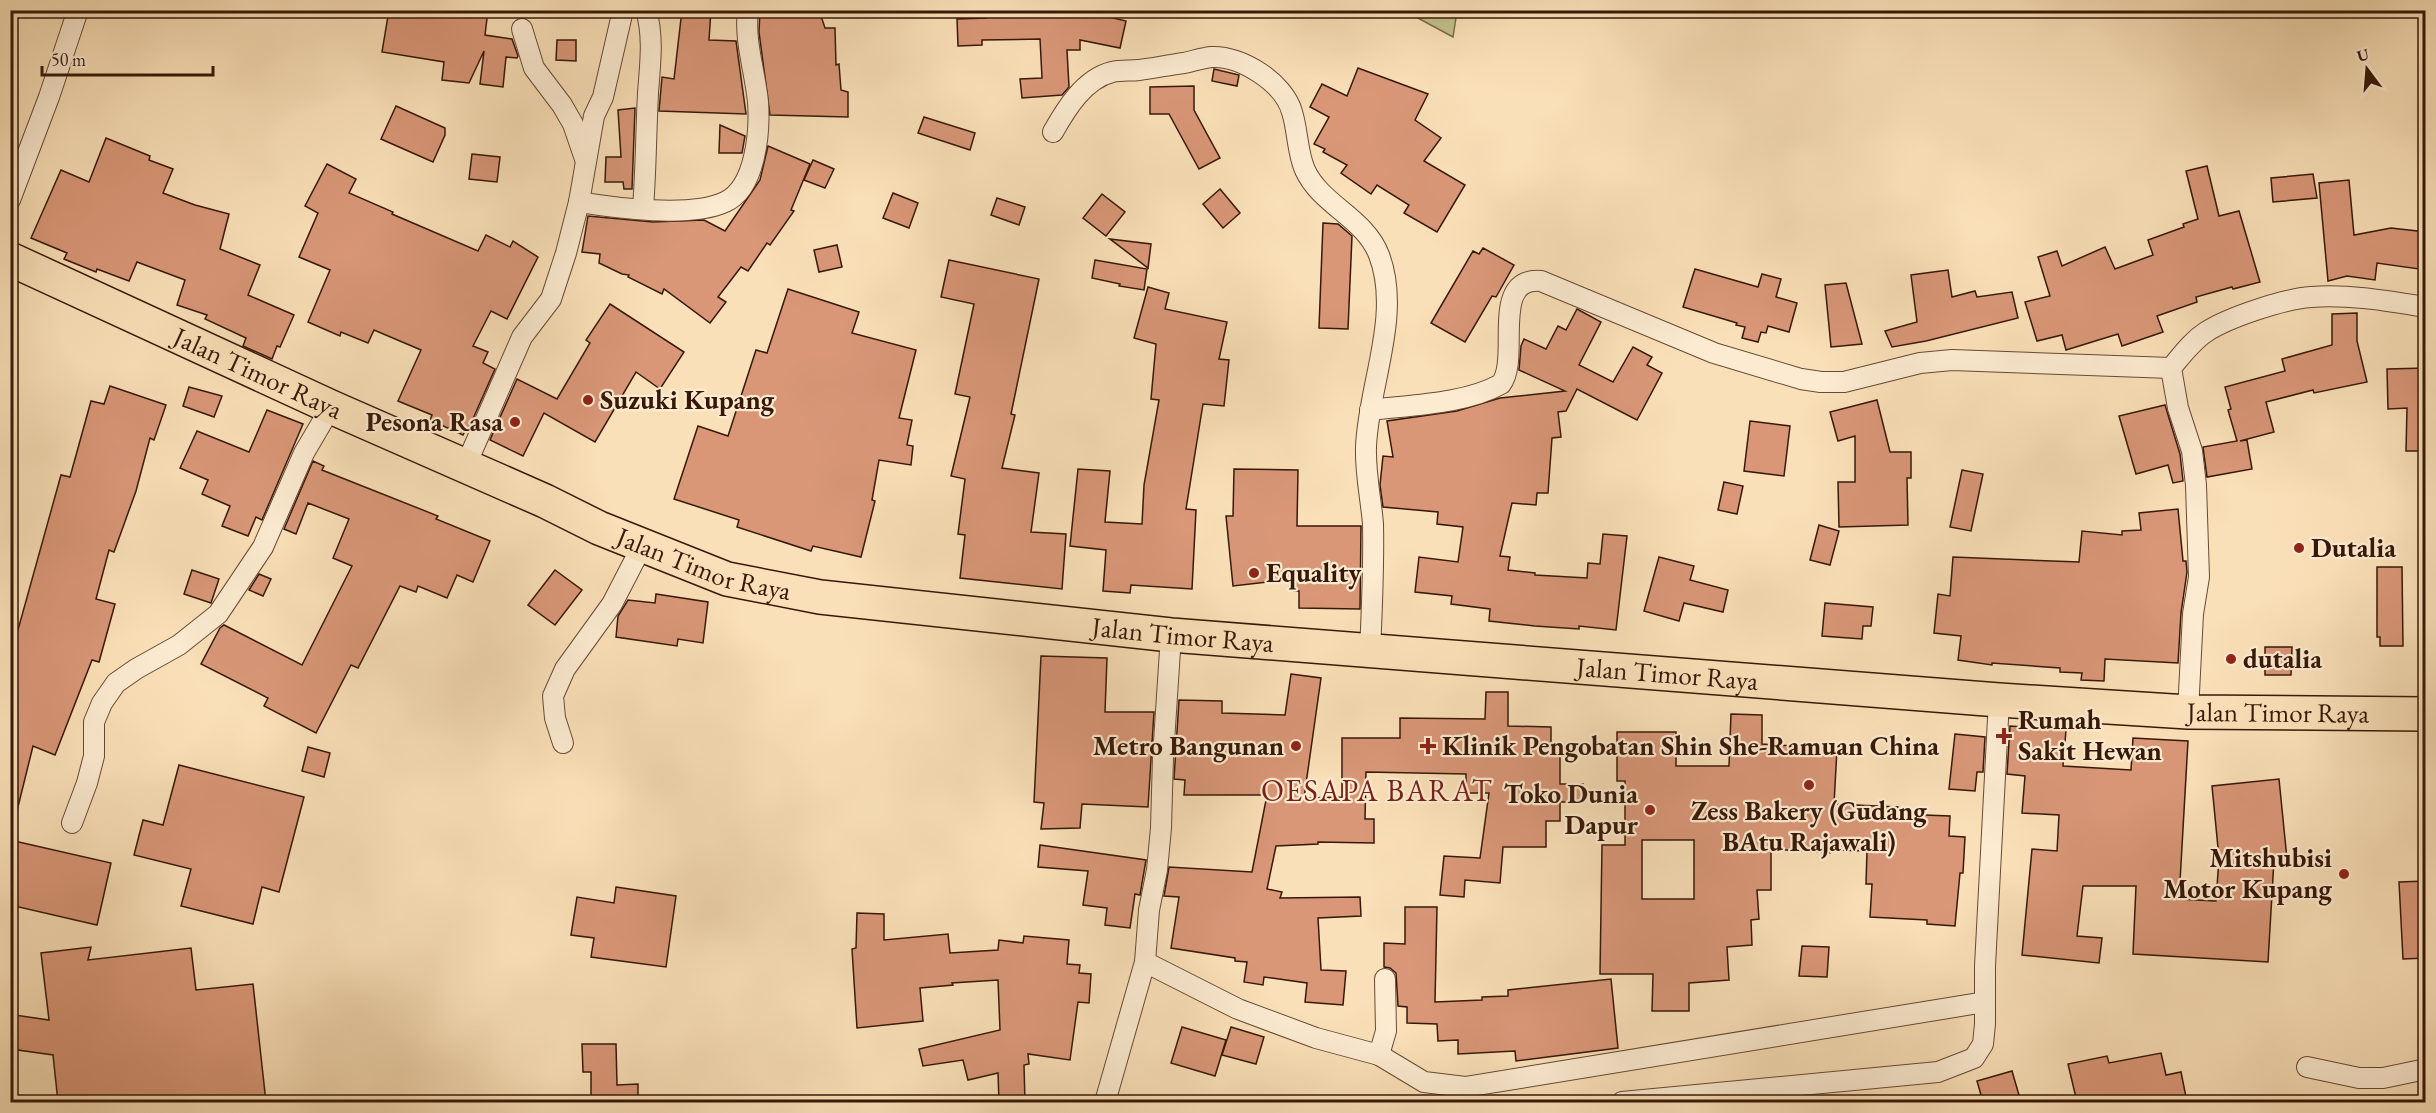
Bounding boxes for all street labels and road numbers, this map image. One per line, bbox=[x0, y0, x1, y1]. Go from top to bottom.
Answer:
street label: Jalan Timor Raya bbox=[166, 318, 348, 427]
street label: Jalan Timor Raya bbox=[610, 518, 794, 608]
street label: Jalan Timor Raya bbox=[1088, 608, 1275, 660]
street label: Jalan Timor Raya bbox=[1573, 649, 1760, 698]
street label: Jalan Timor Raya bbox=[2185, 694, 2370, 731]

